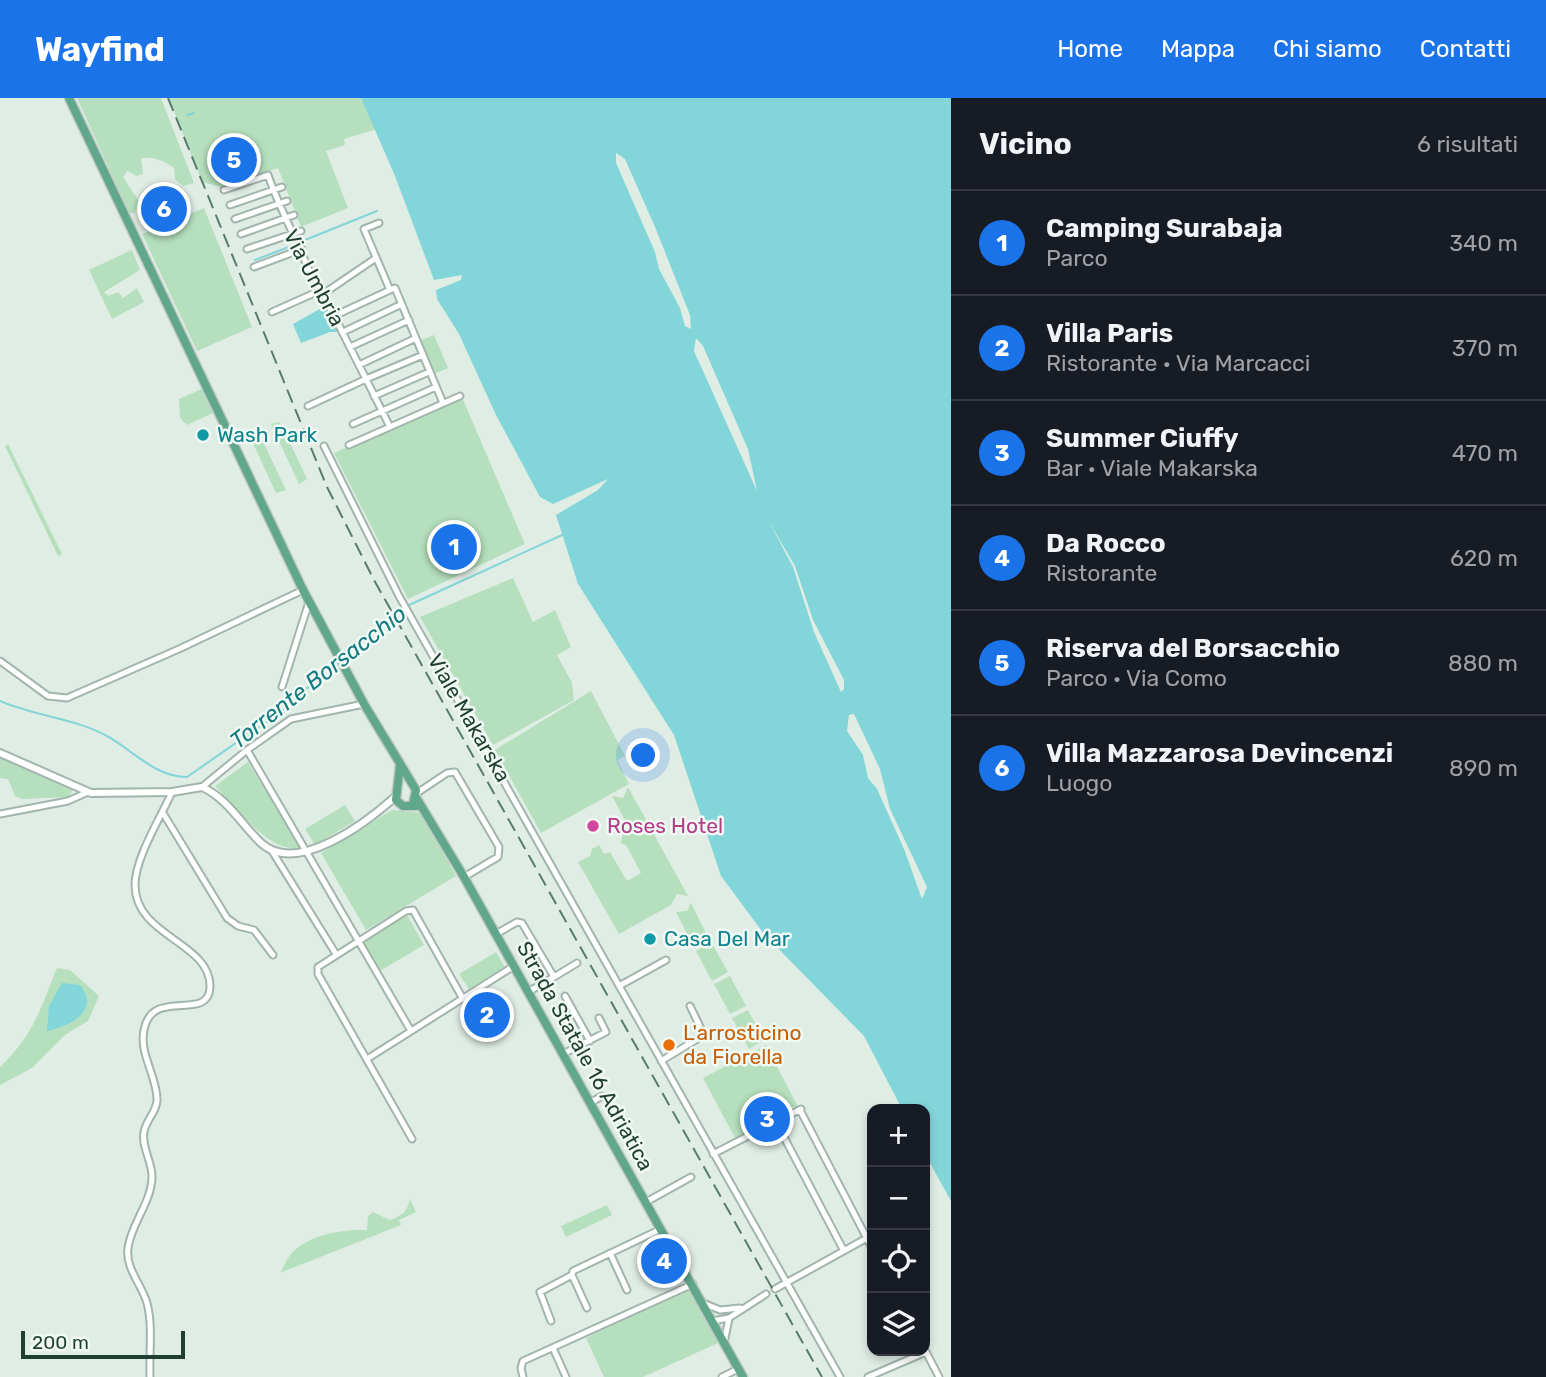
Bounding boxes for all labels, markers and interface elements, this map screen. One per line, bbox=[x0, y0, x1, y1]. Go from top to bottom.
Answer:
text: Wayfind bbox=[35, 30, 165, 69]
text: Home bbox=[1057, 35, 1123, 63]
text: Mappa bbox=[1161, 35, 1235, 63]
text: Chi siamo bbox=[1273, 35, 1382, 63]
text: Contatti bbox=[1420, 35, 1511, 63]
text: Vicino bbox=[979, 126, 1072, 162]
text: 6 risultati bbox=[1417, 130, 1518, 158]
pin: 5 bbox=[211, 134, 257, 186]
pin: 6 bbox=[141, 183, 187, 235]
text: Camping Surabaja bbox=[1046, 213, 1283, 244]
street label: Via Umbria bbox=[279, 225, 350, 330]
text: 1 bbox=[996, 229, 1008, 257]
text: 340 m bbox=[1449, 229, 1518, 257]
text: Parco bbox=[1046, 244, 1108, 272]
text: Villa Paris bbox=[1046, 318, 1173, 349]
text: 2 bbox=[995, 334, 1009, 362]
text: 370 m bbox=[1452, 334, 1518, 362]
text: Ristorante · Via Marcacci bbox=[1046, 349, 1310, 377]
place label: Wash Park bbox=[217, 422, 317, 447]
text: Summer Ciuffy bbox=[1046, 423, 1239, 454]
marker: Wash Park bbox=[195, 427, 211, 443]
text: 3 bbox=[994, 439, 1010, 467]
text: 470 m bbox=[1452, 439, 1518, 467]
text: Bar · Viale Makarska bbox=[1046, 454, 1258, 482]
pin: 1 bbox=[431, 521, 477, 573]
text: Da Rocco bbox=[1046, 528, 1166, 559]
text: 4 bbox=[994, 544, 1010, 572]
text: 620 m bbox=[1450, 544, 1518, 572]
text: Ristorante bbox=[1046, 559, 1157, 587]
water label: Torrente Borsacchio bbox=[224, 599, 412, 755]
text: Riserva del Borsacchio bbox=[1046, 633, 1340, 664]
street label: Viale Makarska bbox=[423, 649, 516, 786]
text: 5 bbox=[995, 649, 1009, 677]
text: 880 m bbox=[1448, 649, 1518, 677]
text: Parco · Via Como bbox=[1046, 664, 1227, 692]
your location bbox=[626, 738, 660, 772]
text: Villa Mazzarosa Devincenzi bbox=[1046, 738, 1393, 769]
text: 6 bbox=[995, 754, 1009, 782]
text: 890 m bbox=[1449, 754, 1518, 782]
text: Luogo bbox=[1046, 769, 1113, 797]
place label: Roses Hotel bbox=[607, 813, 723, 838]
marker: Roses Hotel bbox=[585, 818, 601, 834]
place label: Casa Del Mar bbox=[664, 926, 790, 951]
marker: Casa Del Mar bbox=[642, 931, 658, 947]
street label: Strada Statale 16 Adriatica bbox=[512, 937, 659, 1175]
pin: 2 bbox=[464, 989, 510, 1041]
place label: L'arrosticino da Fiorella bbox=[683, 1020, 801, 1069]
marker: L'arrosticino da Fiorella bbox=[661, 1037, 677, 1053]
pin: 3 bbox=[744, 1093, 790, 1145]
map controls bbox=[867, 1104, 930, 1356]
button: + bbox=[867, 1104, 930, 1167]
button: − bbox=[867, 1167, 930, 1230]
button: locate bbox=[867, 1230, 930, 1293]
pin: 4 bbox=[641, 1235, 687, 1287]
button: layers bbox=[867, 1293, 930, 1356]
scale bar bbox=[21, 1328, 186, 1360]
text: 200 m bbox=[32, 1331, 89, 1354]

